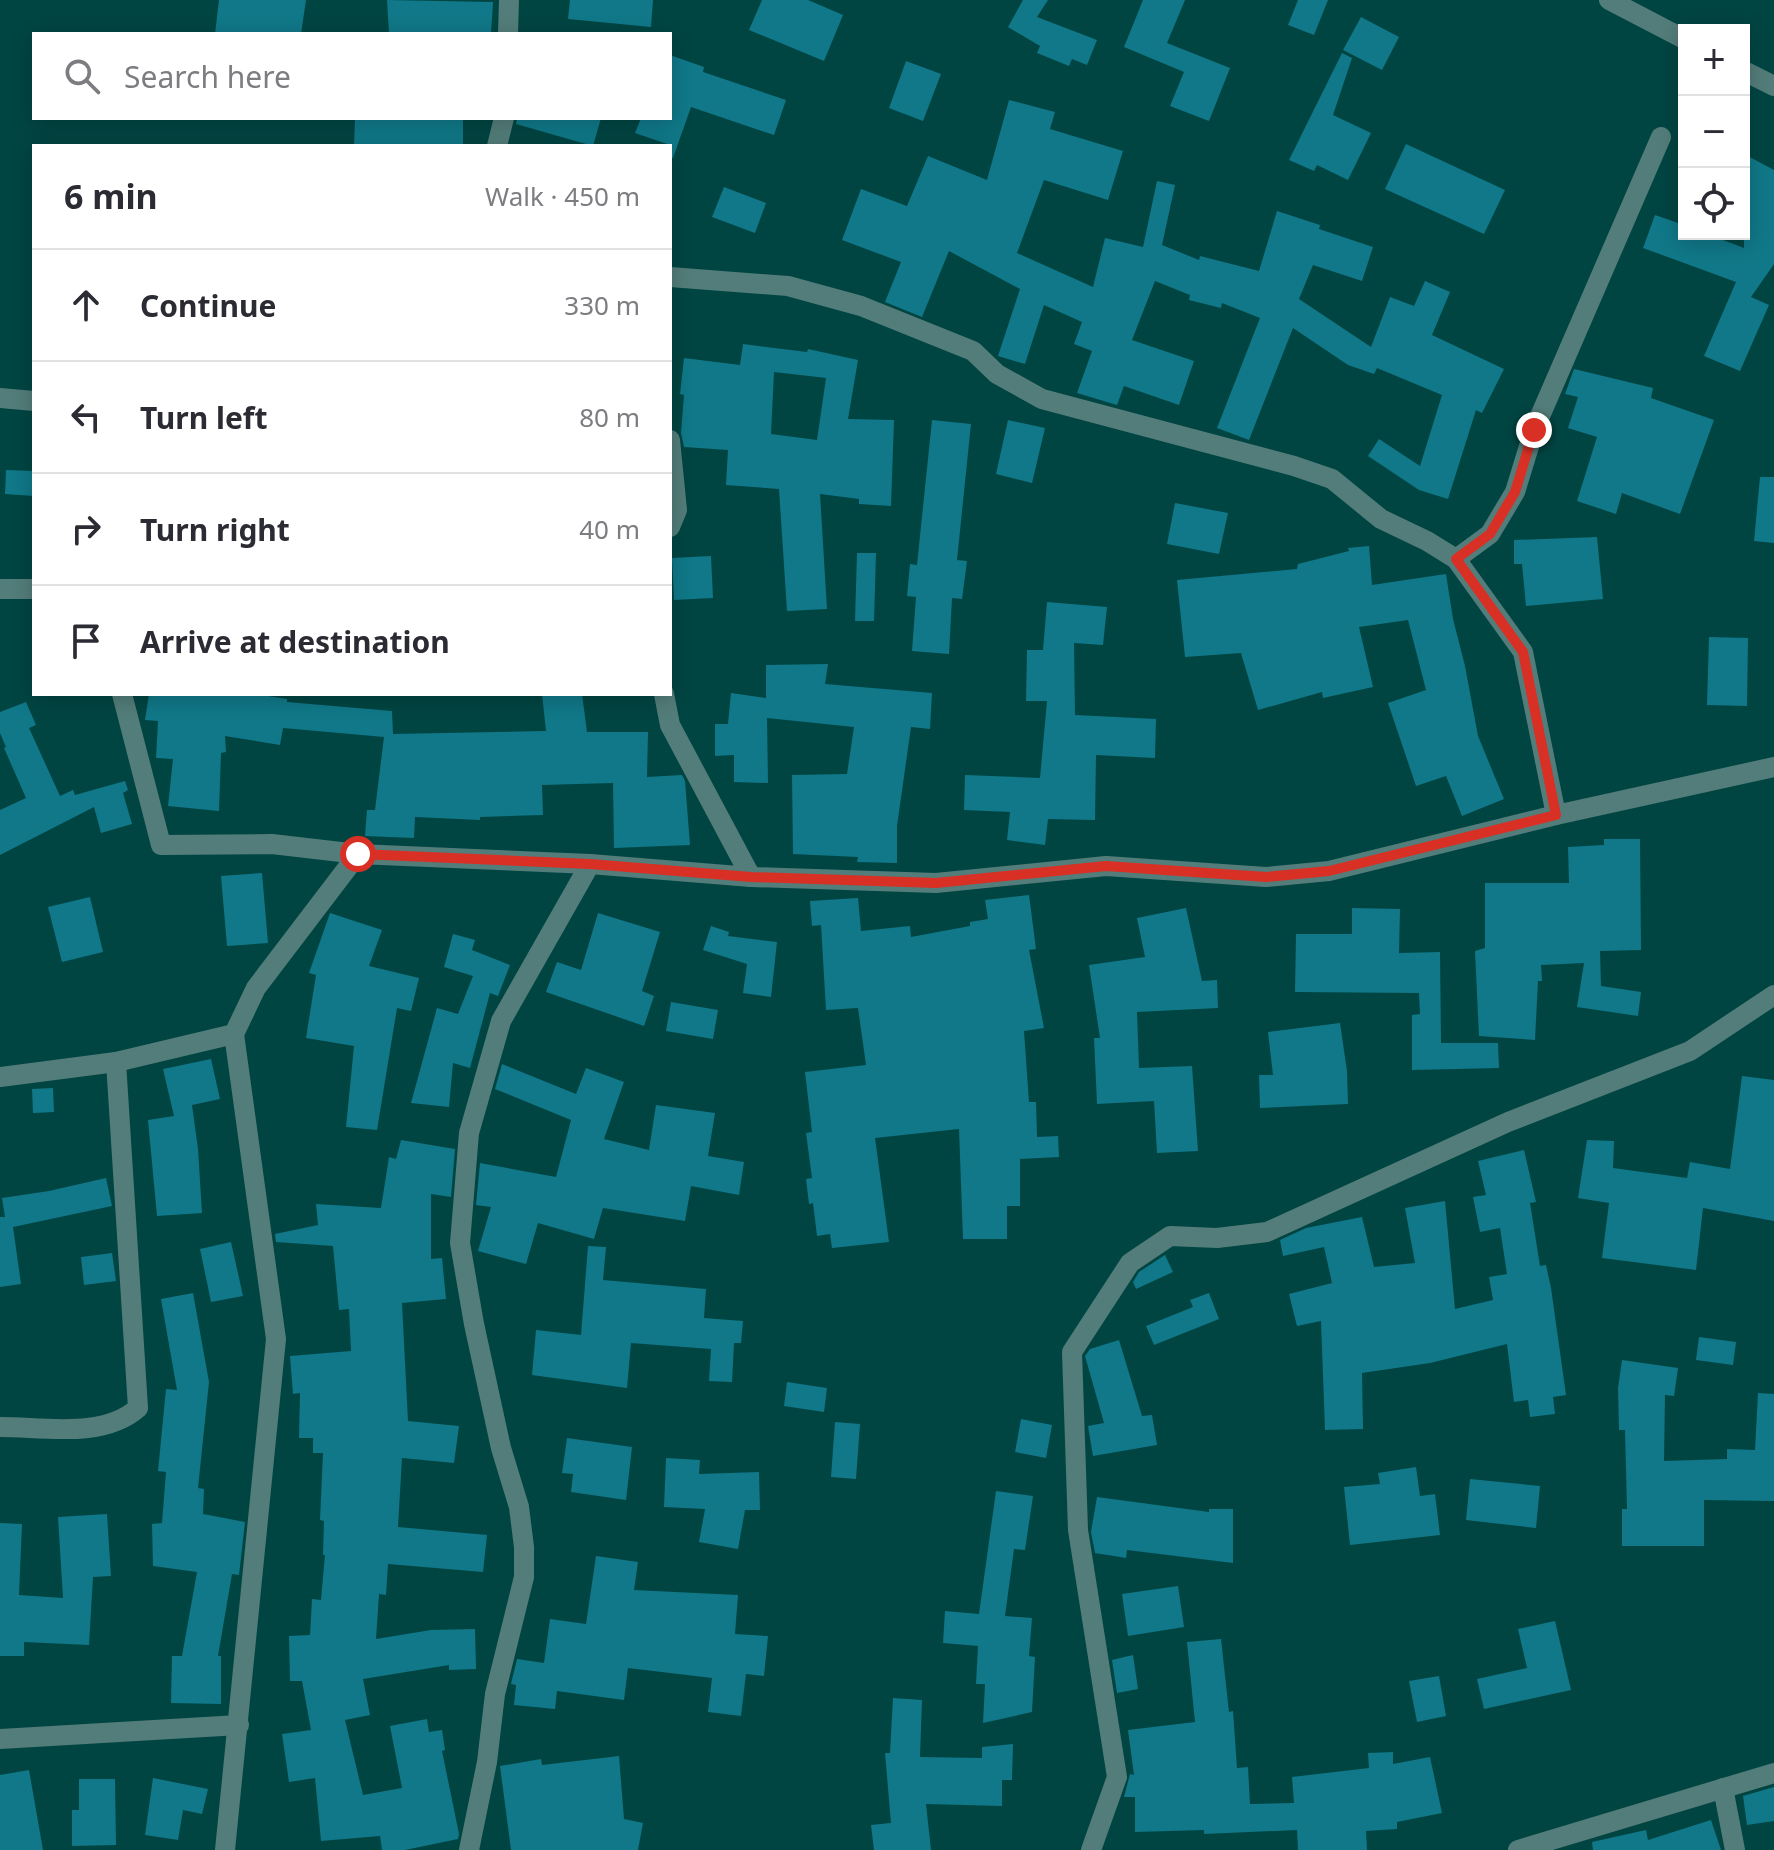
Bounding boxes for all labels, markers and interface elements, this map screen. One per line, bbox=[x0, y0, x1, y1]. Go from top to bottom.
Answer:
map controls bbox=[1678, 24, 1750, 240]
button: + bbox=[1678, 24, 1750, 96]
search box bbox=[32, 32, 672, 120]
icon: search bbox=[60, 54, 104, 98]
text: Search here bbox=[124, 56, 291, 97]
button: − bbox=[1678, 96, 1750, 168]
button: locate bbox=[1678, 168, 1750, 240]
text: 6 min bbox=[64, 173, 158, 219]
text: Walk · 450 m bbox=[485, 178, 640, 214]
icon: ahead bbox=[64, 283, 108, 327]
text: Continue bbox=[140, 285, 276, 326]
text: 330 m bbox=[564, 287, 640, 323]
icon: left bbox=[64, 395, 108, 439]
text: Turn left bbox=[140, 397, 268, 438]
text: 80 m bbox=[579, 399, 640, 435]
route end bbox=[1516, 412, 1552, 448]
icon: right bbox=[64, 507, 108, 551]
text: Turn right bbox=[140, 509, 290, 550]
text: 40 m bbox=[579, 511, 640, 547]
icon: arrive bbox=[64, 619, 108, 663]
text: Arrive at destination bbox=[140, 621, 450, 662]
route start bbox=[340, 836, 376, 872]

